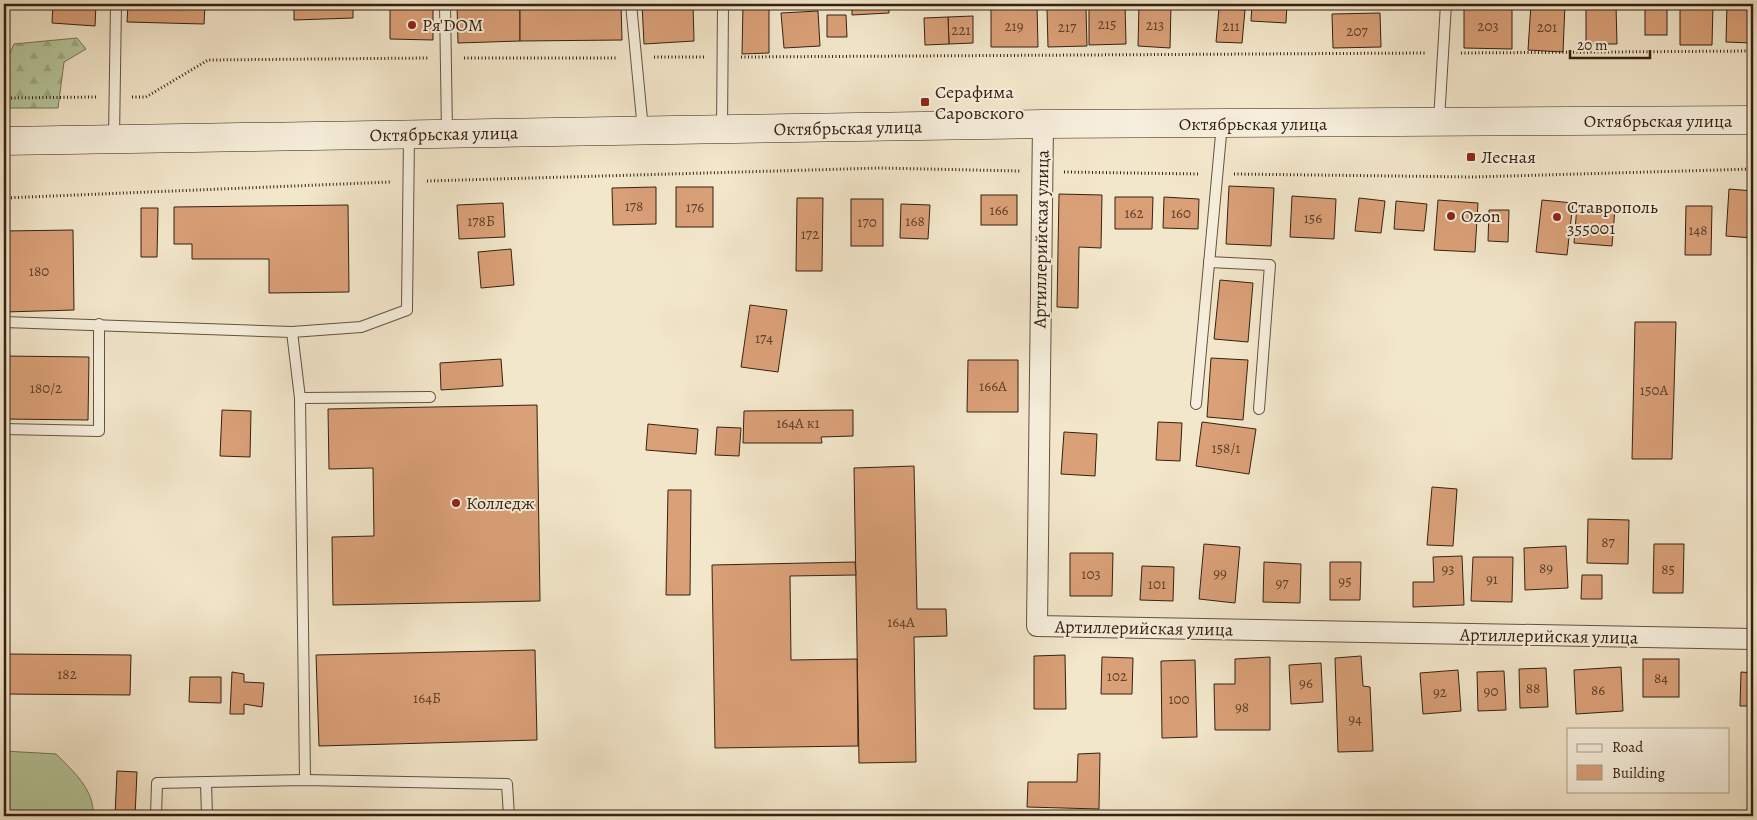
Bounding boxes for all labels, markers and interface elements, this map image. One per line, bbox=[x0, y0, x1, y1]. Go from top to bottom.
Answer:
place label: Ря'DOM bbox=[422, 13, 483, 37]
house number: 215 bbox=[1098, 14, 1116, 34]
house number: 213 bbox=[1146, 15, 1164, 35]
house number: 219 bbox=[1004, 16, 1024, 36]
house number: 211 bbox=[1222, 16, 1240, 36]
house number: 203 bbox=[1477, 16, 1499, 36]
house number: 217 bbox=[1058, 17, 1077, 37]
house number: 201 bbox=[1537, 17, 1557, 37]
marker: Ря'DOM bbox=[406, 19, 418, 31]
house number: 221 bbox=[951, 20, 971, 40]
house number: 207 bbox=[1346, 21, 1368, 41]
scale bar bbox=[1570, 28, 1650, 60]
text: 20 m bbox=[1577, 35, 1608, 55]
place label: Серафима Саровского bbox=[935, 80, 1024, 125]
marker: Серафима Саровского bbox=[919, 96, 931, 108]
street label: Октябрьская улица bbox=[1584, 109, 1733, 133]
street label: Октябрьская улица bbox=[1179, 112, 1328, 136]
street label: Октябрьская улица bbox=[774, 115, 923, 141]
street label: Октябрьская улица bbox=[370, 121, 519, 147]
place label: Лесная bbox=[1481, 145, 1536, 169]
street label: Артиллерийская улица bbox=[1027, 149, 1055, 329]
marker: Лесная bbox=[1465, 151, 1477, 163]
place label: Ставрополь 355001 bbox=[1567, 195, 1658, 240]
house number: 178 bbox=[625, 196, 643, 216]
house number: 176 bbox=[686, 197, 704, 217]
house number: 166 bbox=[990, 200, 1009, 220]
house number: 162 bbox=[1124, 203, 1144, 223]
house number: 160 bbox=[1171, 203, 1191, 223]
place label: Ozon bbox=[1461, 204, 1501, 228]
house number: 156 bbox=[1304, 208, 1322, 228]
marker: Ozon bbox=[1445, 210, 1457, 222]
house number: 178Б bbox=[467, 211, 495, 231]
house number: 168 bbox=[905, 211, 925, 231]
marker: Ставрополь 355001 bbox=[1551, 211, 1563, 223]
house number: 170 bbox=[857, 212, 877, 232]
house number: 148 bbox=[1688, 220, 1708, 240]
house number: 172 bbox=[801, 224, 819, 244]
house number: 180 bbox=[29, 261, 49, 281]
house number: 174 bbox=[755, 328, 773, 348]
house number: 166А bbox=[979, 376, 1007, 396]
house number: 180/2 bbox=[30, 378, 62, 398]
house number: 150А bbox=[1640, 380, 1668, 400]
house number: 164А к1 bbox=[776, 413, 820, 433]
house number: 158/1 bbox=[1212, 438, 1240, 458]
place label: Колледж bbox=[466, 491, 535, 515]
marker: Колледж bbox=[450, 497, 462, 509]
house number: 87 bbox=[1601, 532, 1615, 552]
house number: 89 bbox=[1539, 558, 1553, 578]
house number: 93 bbox=[1441, 559, 1455, 579]
house number: 85 bbox=[1661, 559, 1675, 579]
house number: 99 bbox=[1213, 563, 1227, 583]
house number: 103 bbox=[1081, 564, 1101, 584]
house number: 91 bbox=[1486, 569, 1498, 589]
house number: 95 bbox=[1338, 571, 1352, 591]
house number: 97 bbox=[1275, 573, 1289, 593]
house number: 101 bbox=[1148, 574, 1166, 594]
house number: 164А bbox=[887, 612, 915, 632]
street label: Артиллерийская улица bbox=[1054, 614, 1234, 642]
street label: Артиллерийская улица bbox=[1459, 622, 1639, 650]
house number: 182 bbox=[57, 664, 77, 684]
house number: 102 bbox=[1107, 666, 1127, 686]
house number: 84 bbox=[1654, 668, 1668, 688]
house number: 96 bbox=[1299, 673, 1313, 693]
house number: 88 bbox=[1526, 678, 1540, 698]
house number: 86 bbox=[1591, 680, 1605, 700]
house number: 90 bbox=[1484, 681, 1498, 701]
house number: 92 bbox=[1433, 682, 1447, 702]
house number: 164Б bbox=[413, 688, 441, 708]
house number: 100 bbox=[1168, 689, 1190, 709]
house number: 98 bbox=[1235, 697, 1249, 717]
house number: 94 bbox=[1348, 709, 1362, 729]
legend bbox=[1567, 728, 1730, 792]
text: Road bbox=[1612, 737, 1644, 757]
text: Building bbox=[1612, 763, 1665, 783]

